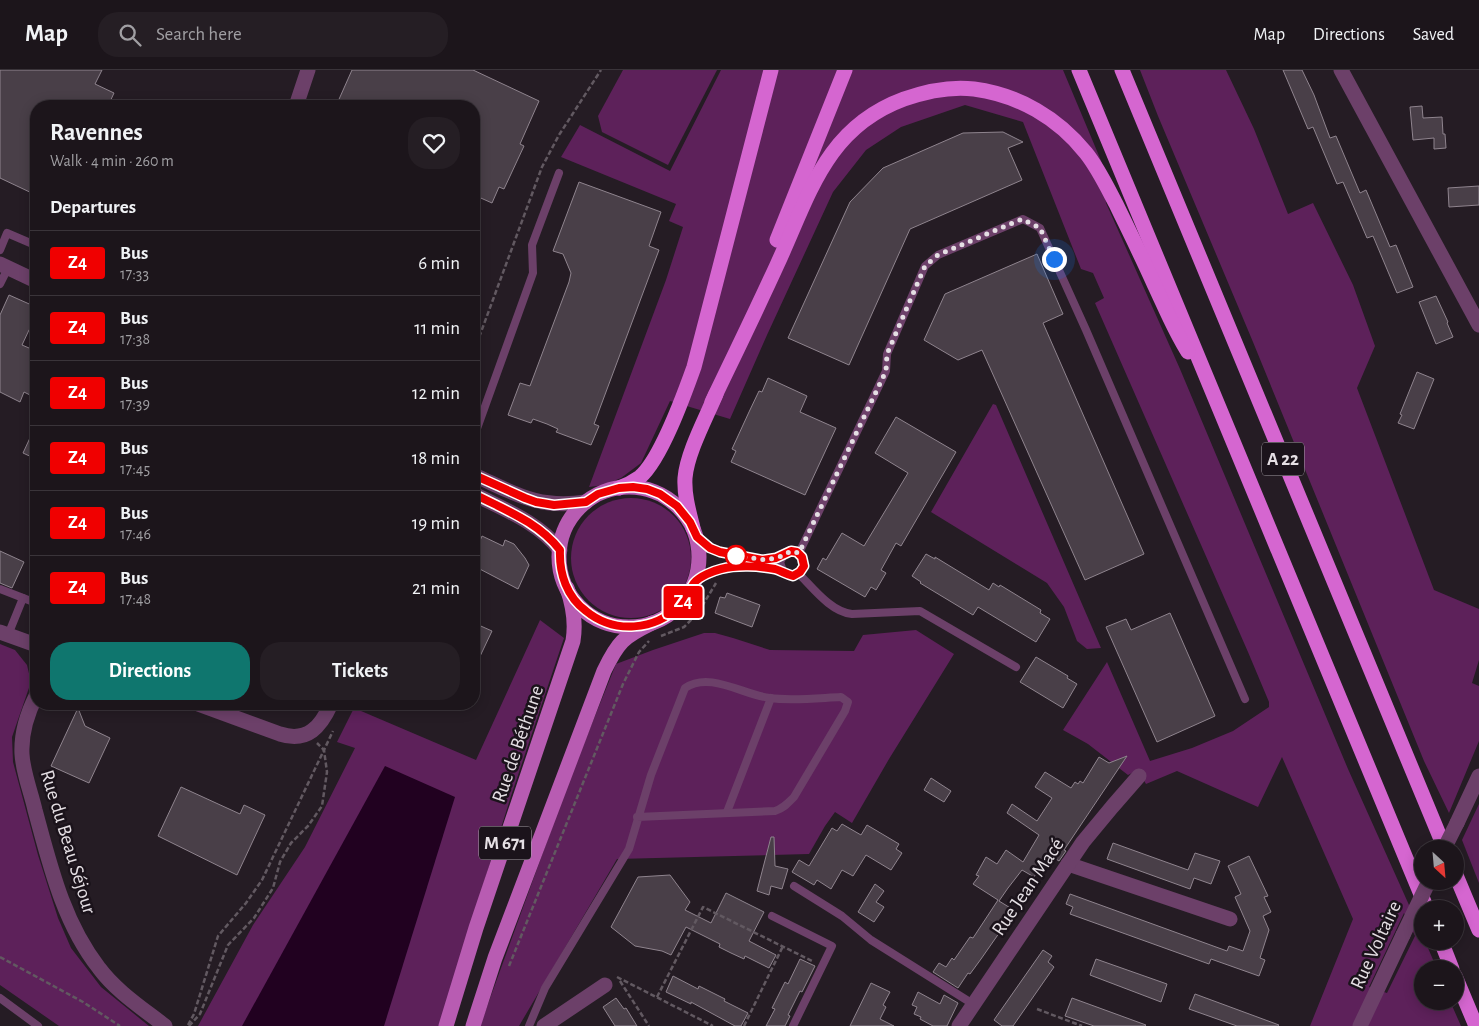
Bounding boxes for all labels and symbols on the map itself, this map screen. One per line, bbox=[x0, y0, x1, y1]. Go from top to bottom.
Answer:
your location bbox=[1042, 247, 1067, 272]
road number: A 22 bbox=[1262, 442, 1304, 476]
unlabelled marker bbox=[725, 545, 747, 567]
line badge: Z4 bbox=[660, 586, 706, 618]
street label: Rue de Béthune bbox=[489, 683, 547, 805]
street label: Rue du Beau Séjour bbox=[37, 768, 100, 917]
road number: M 671 bbox=[479, 826, 531, 860]
street label: Rue Jean Macé bbox=[988, 835, 1068, 939]
north arrow bbox=[1414, 840, 1464, 890]
street label: Rue Voltaire bbox=[1347, 898, 1405, 992]

